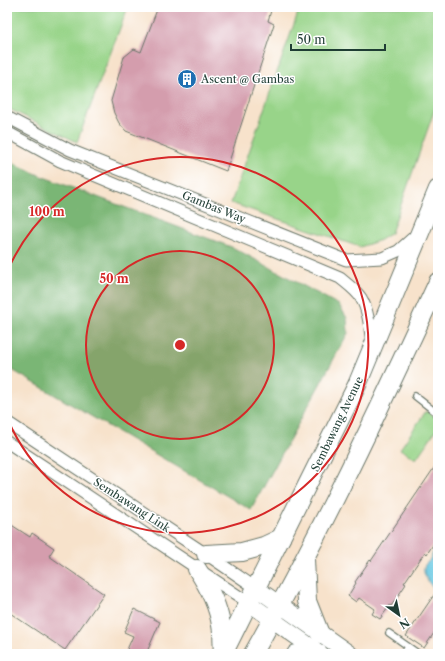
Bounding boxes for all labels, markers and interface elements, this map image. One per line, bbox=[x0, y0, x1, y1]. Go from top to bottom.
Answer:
scale bar bbox=[291, 26, 385, 52]
text: 50 m bbox=[297, 32, 326, 47]
building icon: Ascent @ Gambas bbox=[176, 68, 198, 90]
place label: Ascent @ Gambas bbox=[200, 72, 294, 86]
street label: Gambas Way bbox=[180, 188, 249, 226]
text: 100 m bbox=[29, 204, 65, 219]
text: 50 m bbox=[99, 271, 129, 286]
centre of rings bbox=[173, 338, 187, 352]
street label: Sembawang Avenue bbox=[308, 374, 366, 474]
street label: Sembawang Link bbox=[91, 475, 174, 535]
north arrow bbox=[379, 595, 419, 635]
text: N bbox=[396, 615, 412, 632]

